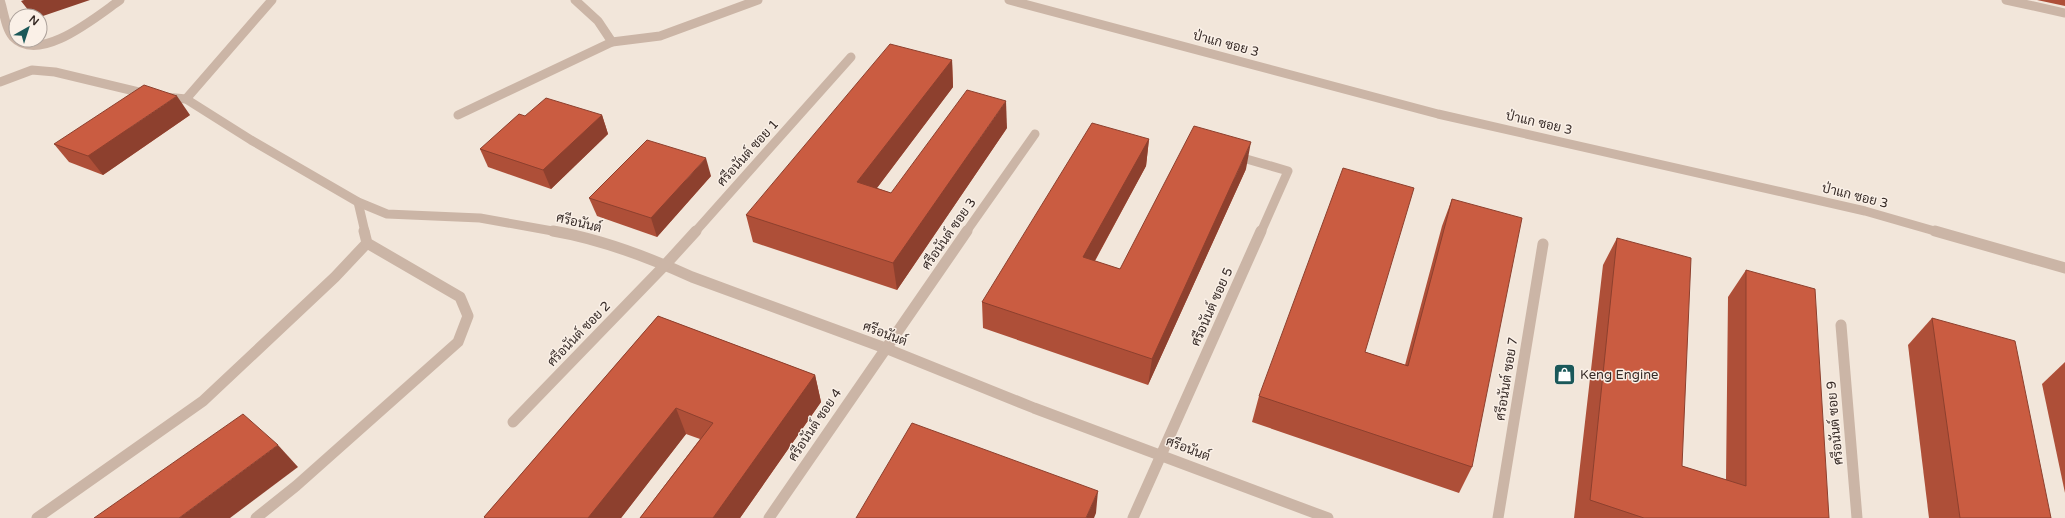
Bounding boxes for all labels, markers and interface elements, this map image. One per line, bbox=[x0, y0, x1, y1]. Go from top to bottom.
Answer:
north arrow bbox=[8, 8, 48, 48]
text: N bbox=[26, 13, 42, 28]
street label: ป่าแก ซอย 3 bbox=[1191, 27, 1261, 61]
street label: ป่าแก ซอย 3 bbox=[1504, 108, 1574, 138]
street label: ศรีอนันต์ ซอย 1 bbox=[712, 115, 782, 190]
street label: ป่าแก ซอย 3 bbox=[1820, 180, 1890, 212]
street label: ศรีอนันต์ ซอย 3 bbox=[917, 194, 980, 273]
street label: ศรีอนันต์ bbox=[555, 208, 604, 236]
street label: ศรีอนันต์ ซอย 5 bbox=[1186, 264, 1236, 349]
street label: ศรีอนันต์ ซอย 2 bbox=[543, 297, 614, 370]
street label: ศรีอนันต์ bbox=[861, 316, 910, 350]
street label: ศรีอนันต์ ซอย 7 bbox=[1491, 336, 1521, 422]
shop icon: Keng Engine bbox=[1552, 362, 1578, 388]
place label: Keng Engine bbox=[1580, 367, 1658, 383]
street label: ศรีอนันต์ ซอย 9 bbox=[1821, 380, 1847, 466]
street label: ศรีอนันต์ ซอย 4 bbox=[783, 385, 845, 464]
street label: ศรีอนันต์ bbox=[1164, 431, 1213, 465]

